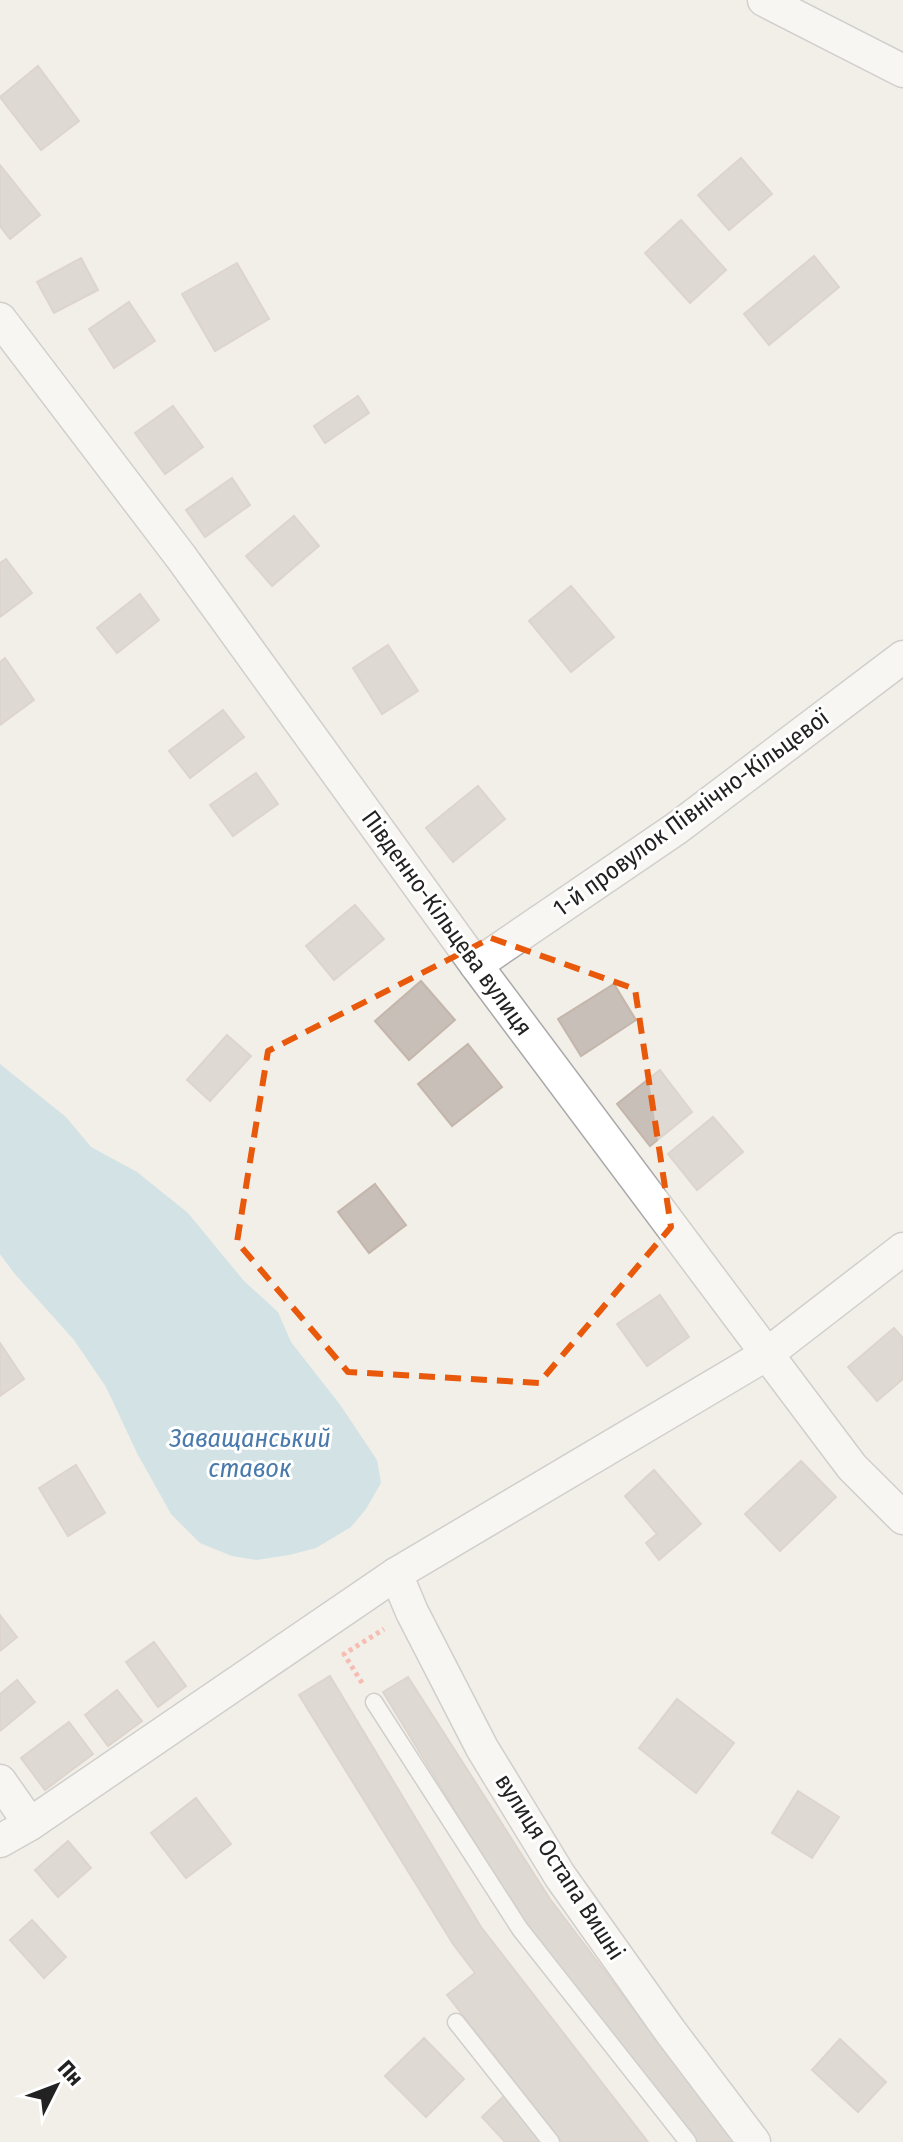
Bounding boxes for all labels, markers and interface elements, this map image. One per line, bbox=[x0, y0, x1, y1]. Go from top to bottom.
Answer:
street label: 1-й провулок Північно-Кільцевої bbox=[548, 703, 835, 922]
street label: Південно-Кільцева вулиця bbox=[356, 805, 538, 1041]
water label: Заващанський ставок bbox=[168, 1423, 331, 1484]
street label: вулиця Остапа Вишні bbox=[489, 1769, 631, 1965]
north arrow bbox=[16, 2046, 96, 2126]
text: Пн bbox=[52, 2055, 89, 2091]

